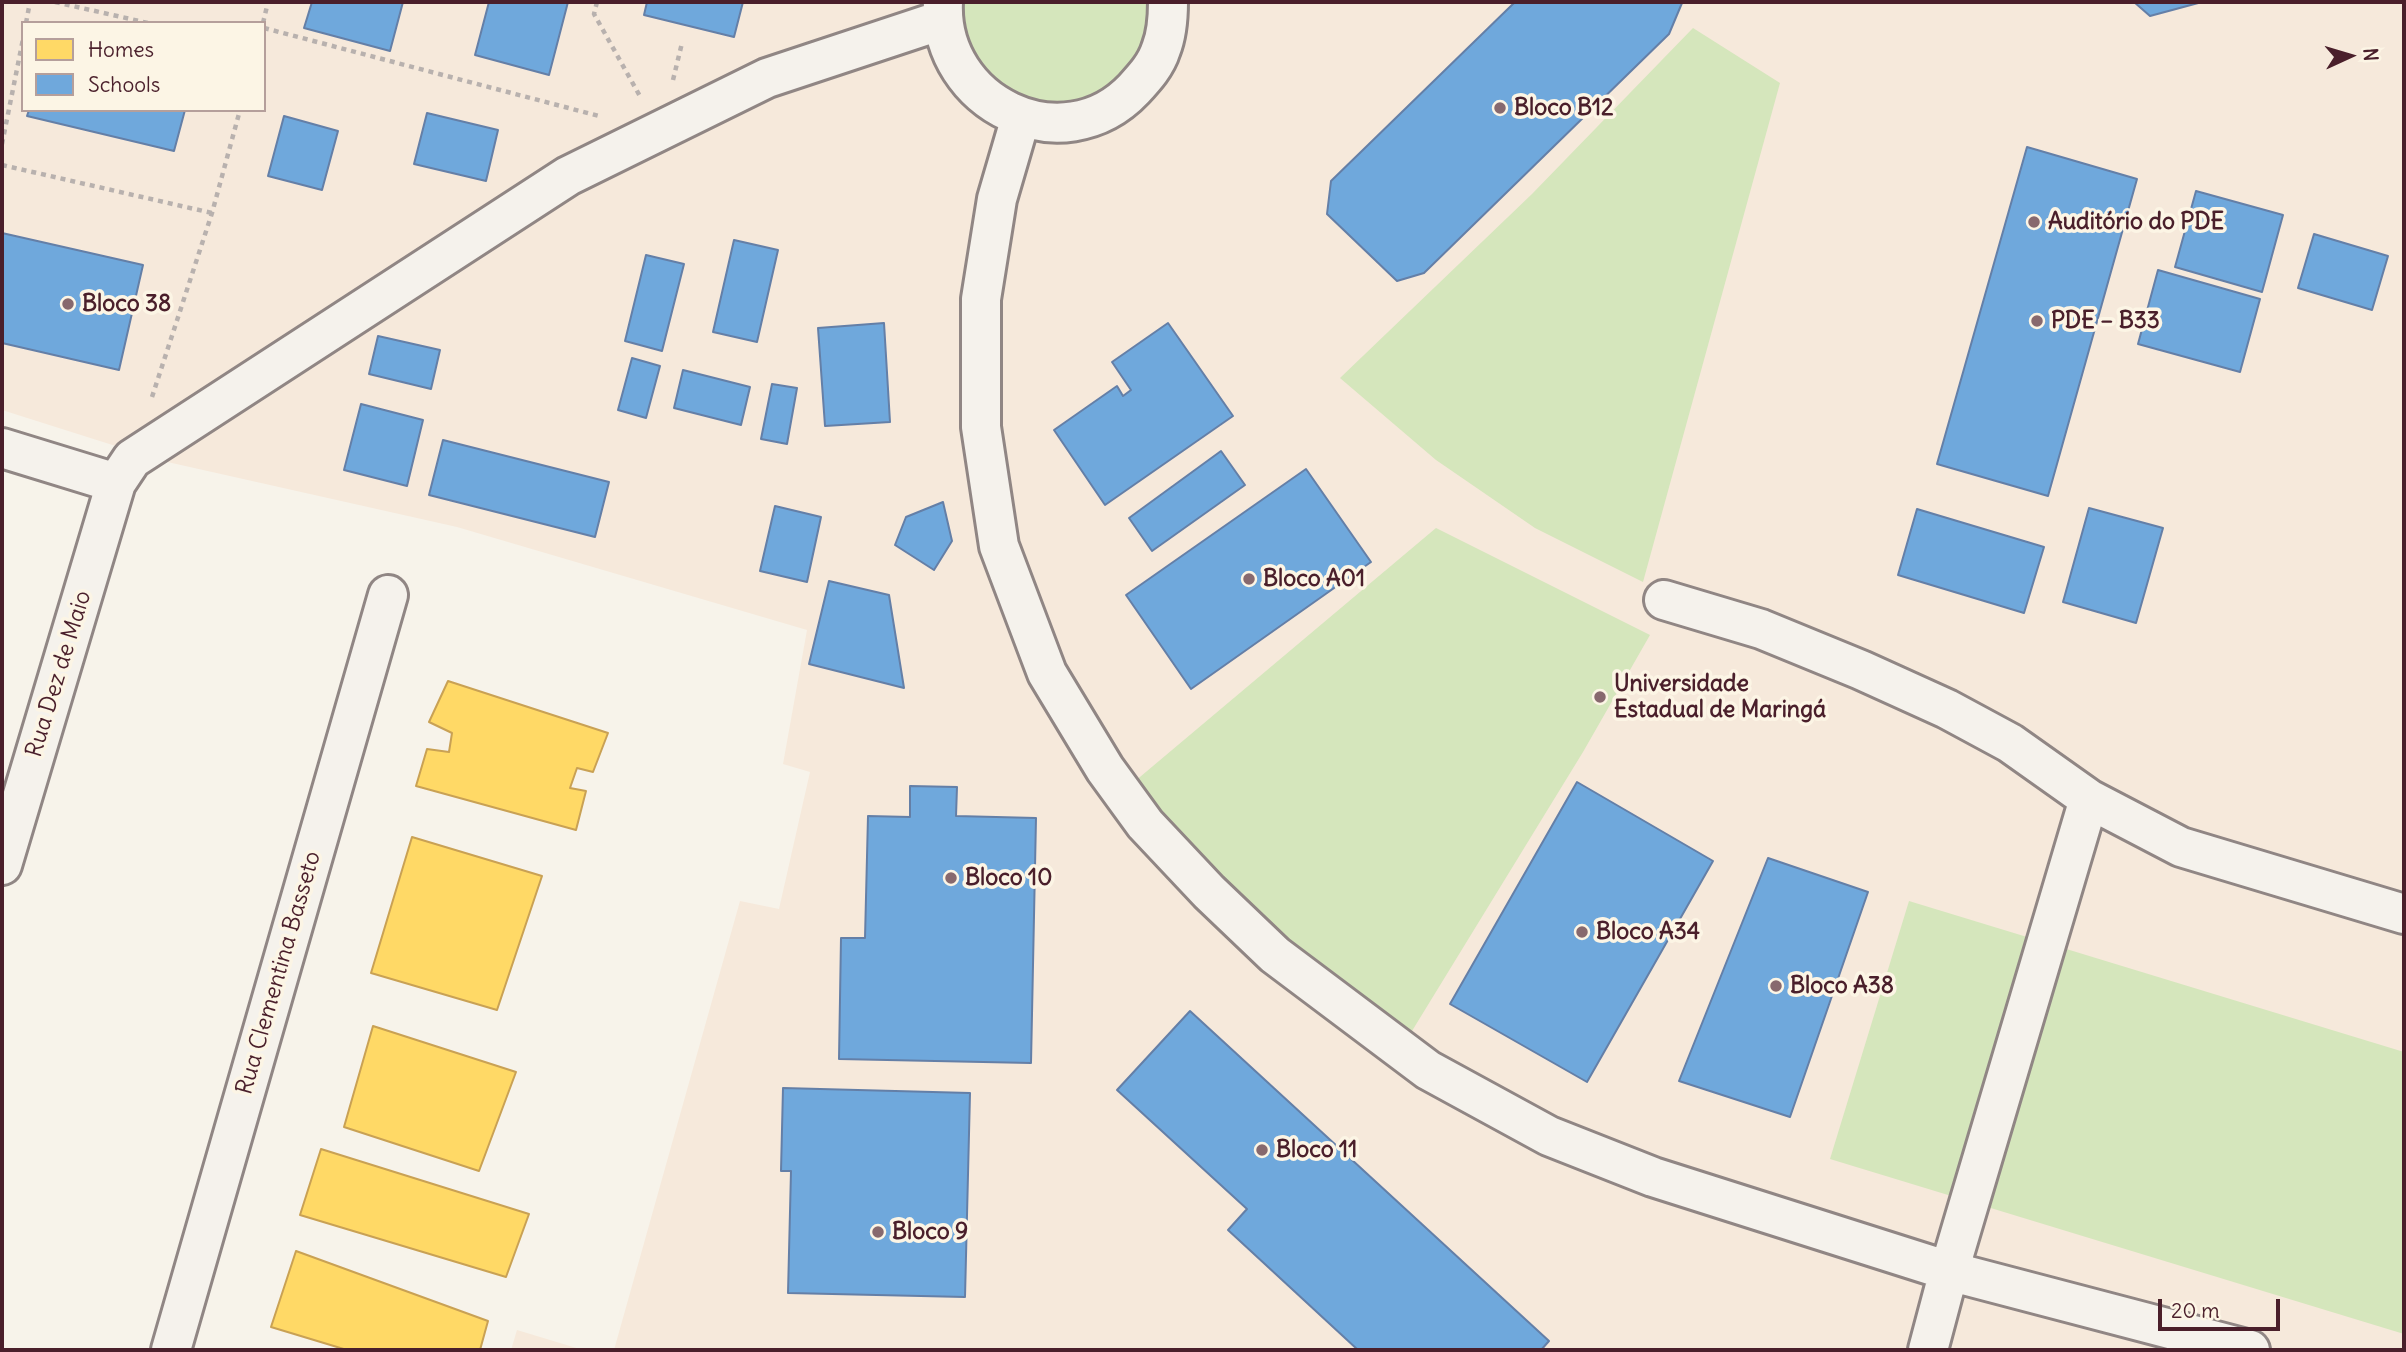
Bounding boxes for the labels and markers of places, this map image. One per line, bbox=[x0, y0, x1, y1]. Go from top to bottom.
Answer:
place label: Bloco B12 bbox=[1514, 94, 1614, 122]
marker: Bloco B12 bbox=[1492, 100, 1508, 116]
place label: Auditório do PDE bbox=[2048, 208, 2224, 236]
marker: Auditório do PDE bbox=[2026, 214, 2042, 230]
place label: Bloco 38 bbox=[82, 290, 171, 318]
marker: Bloco 38 bbox=[60, 296, 76, 312]
place label: PDE – B33 bbox=[2051, 307, 2160, 335]
marker: PDE – B33 bbox=[2029, 313, 2045, 329]
place label: Bloco A01 bbox=[1263, 565, 1365, 593]
marker: Bloco A01 bbox=[1241, 571, 1257, 587]
place label: Universidade Estadual de Maringá bbox=[1614, 670, 1826, 724]
marker: Universidade Estadual de Maringá bbox=[1592, 689, 1608, 705]
place label: Bloco 10 bbox=[965, 864, 1052, 892]
marker: Bloco 10 bbox=[943, 870, 959, 886]
place label: Bloco A34 bbox=[1596, 918, 1700, 946]
marker: Bloco A34 bbox=[1574, 924, 1590, 940]
place label: Bloco A38 bbox=[1790, 972, 1894, 1000]
marker: Bloco A38 bbox=[1768, 978, 1784, 994]
place label: Bloco 11 bbox=[1276, 1136, 1357, 1164]
marker: Bloco 11 bbox=[1254, 1142, 1270, 1158]
place label: Bloco 9 bbox=[892, 1218, 968, 1246]
marker: Bloco 9 bbox=[870, 1224, 886, 1240]

